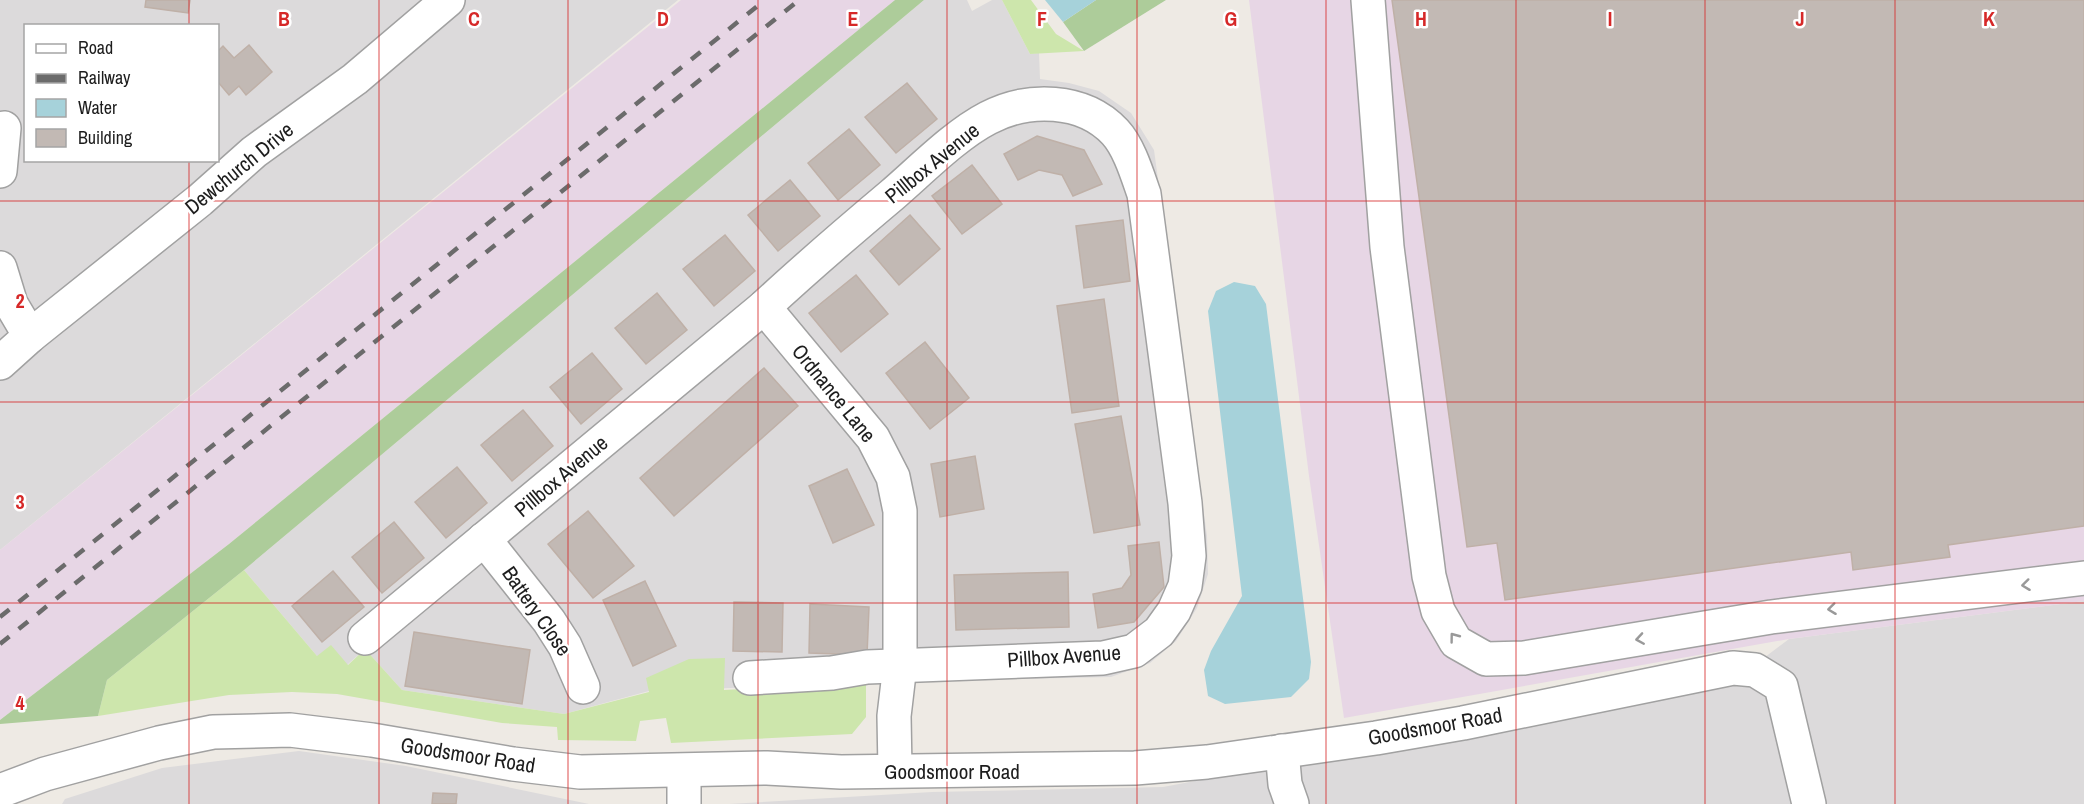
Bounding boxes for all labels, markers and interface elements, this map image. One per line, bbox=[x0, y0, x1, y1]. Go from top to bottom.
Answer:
text: B bbox=[278, 5, 290, 32]
text: C bbox=[468, 5, 480, 32]
text: D bbox=[657, 5, 669, 32]
text: E bbox=[848, 5, 859, 32]
text: F bbox=[1037, 5, 1047, 32]
text: G bbox=[1225, 5, 1237, 32]
text: H bbox=[1415, 5, 1427, 32]
text: I bbox=[1608, 5, 1612, 32]
text: J bbox=[1795, 5, 1805, 32]
text: K bbox=[1983, 5, 1995, 32]
legend bbox=[24, 24, 219, 162]
text: Road bbox=[78, 35, 113, 60]
text: Railway bbox=[78, 65, 131, 90]
text: Water bbox=[78, 95, 117, 120]
street label: Dewchurch Drive bbox=[179, 115, 299, 221]
street label: Pillbox Avenue bbox=[879, 116, 985, 210]
text: Building bbox=[78, 125, 133, 150]
text: 2 bbox=[15, 287, 25, 314]
street label: Ordnance Lane bbox=[785, 338, 883, 448]
street label: Pillbox Avenue bbox=[508, 428, 614, 524]
text: 3 bbox=[15, 488, 25, 515]
street label: Battery Close bbox=[495, 560, 579, 662]
one-way arrow bbox=[2021, 579, 2031, 591]
one-way arrow bbox=[1828, 602, 1837, 615]
one-way arrow bbox=[1635, 632, 1644, 644]
one-way arrow bbox=[1451, 633, 1462, 644]
street label: Pillbox Avenue bbox=[1006, 638, 1122, 674]
text: 4 bbox=[15, 689, 25, 716]
street label: Goodsmoor Road bbox=[1366, 700, 1504, 752]
street label: Goodsmoor Road bbox=[399, 730, 537, 780]
street label: Goodsmoor Road bbox=[884, 757, 1020, 786]

